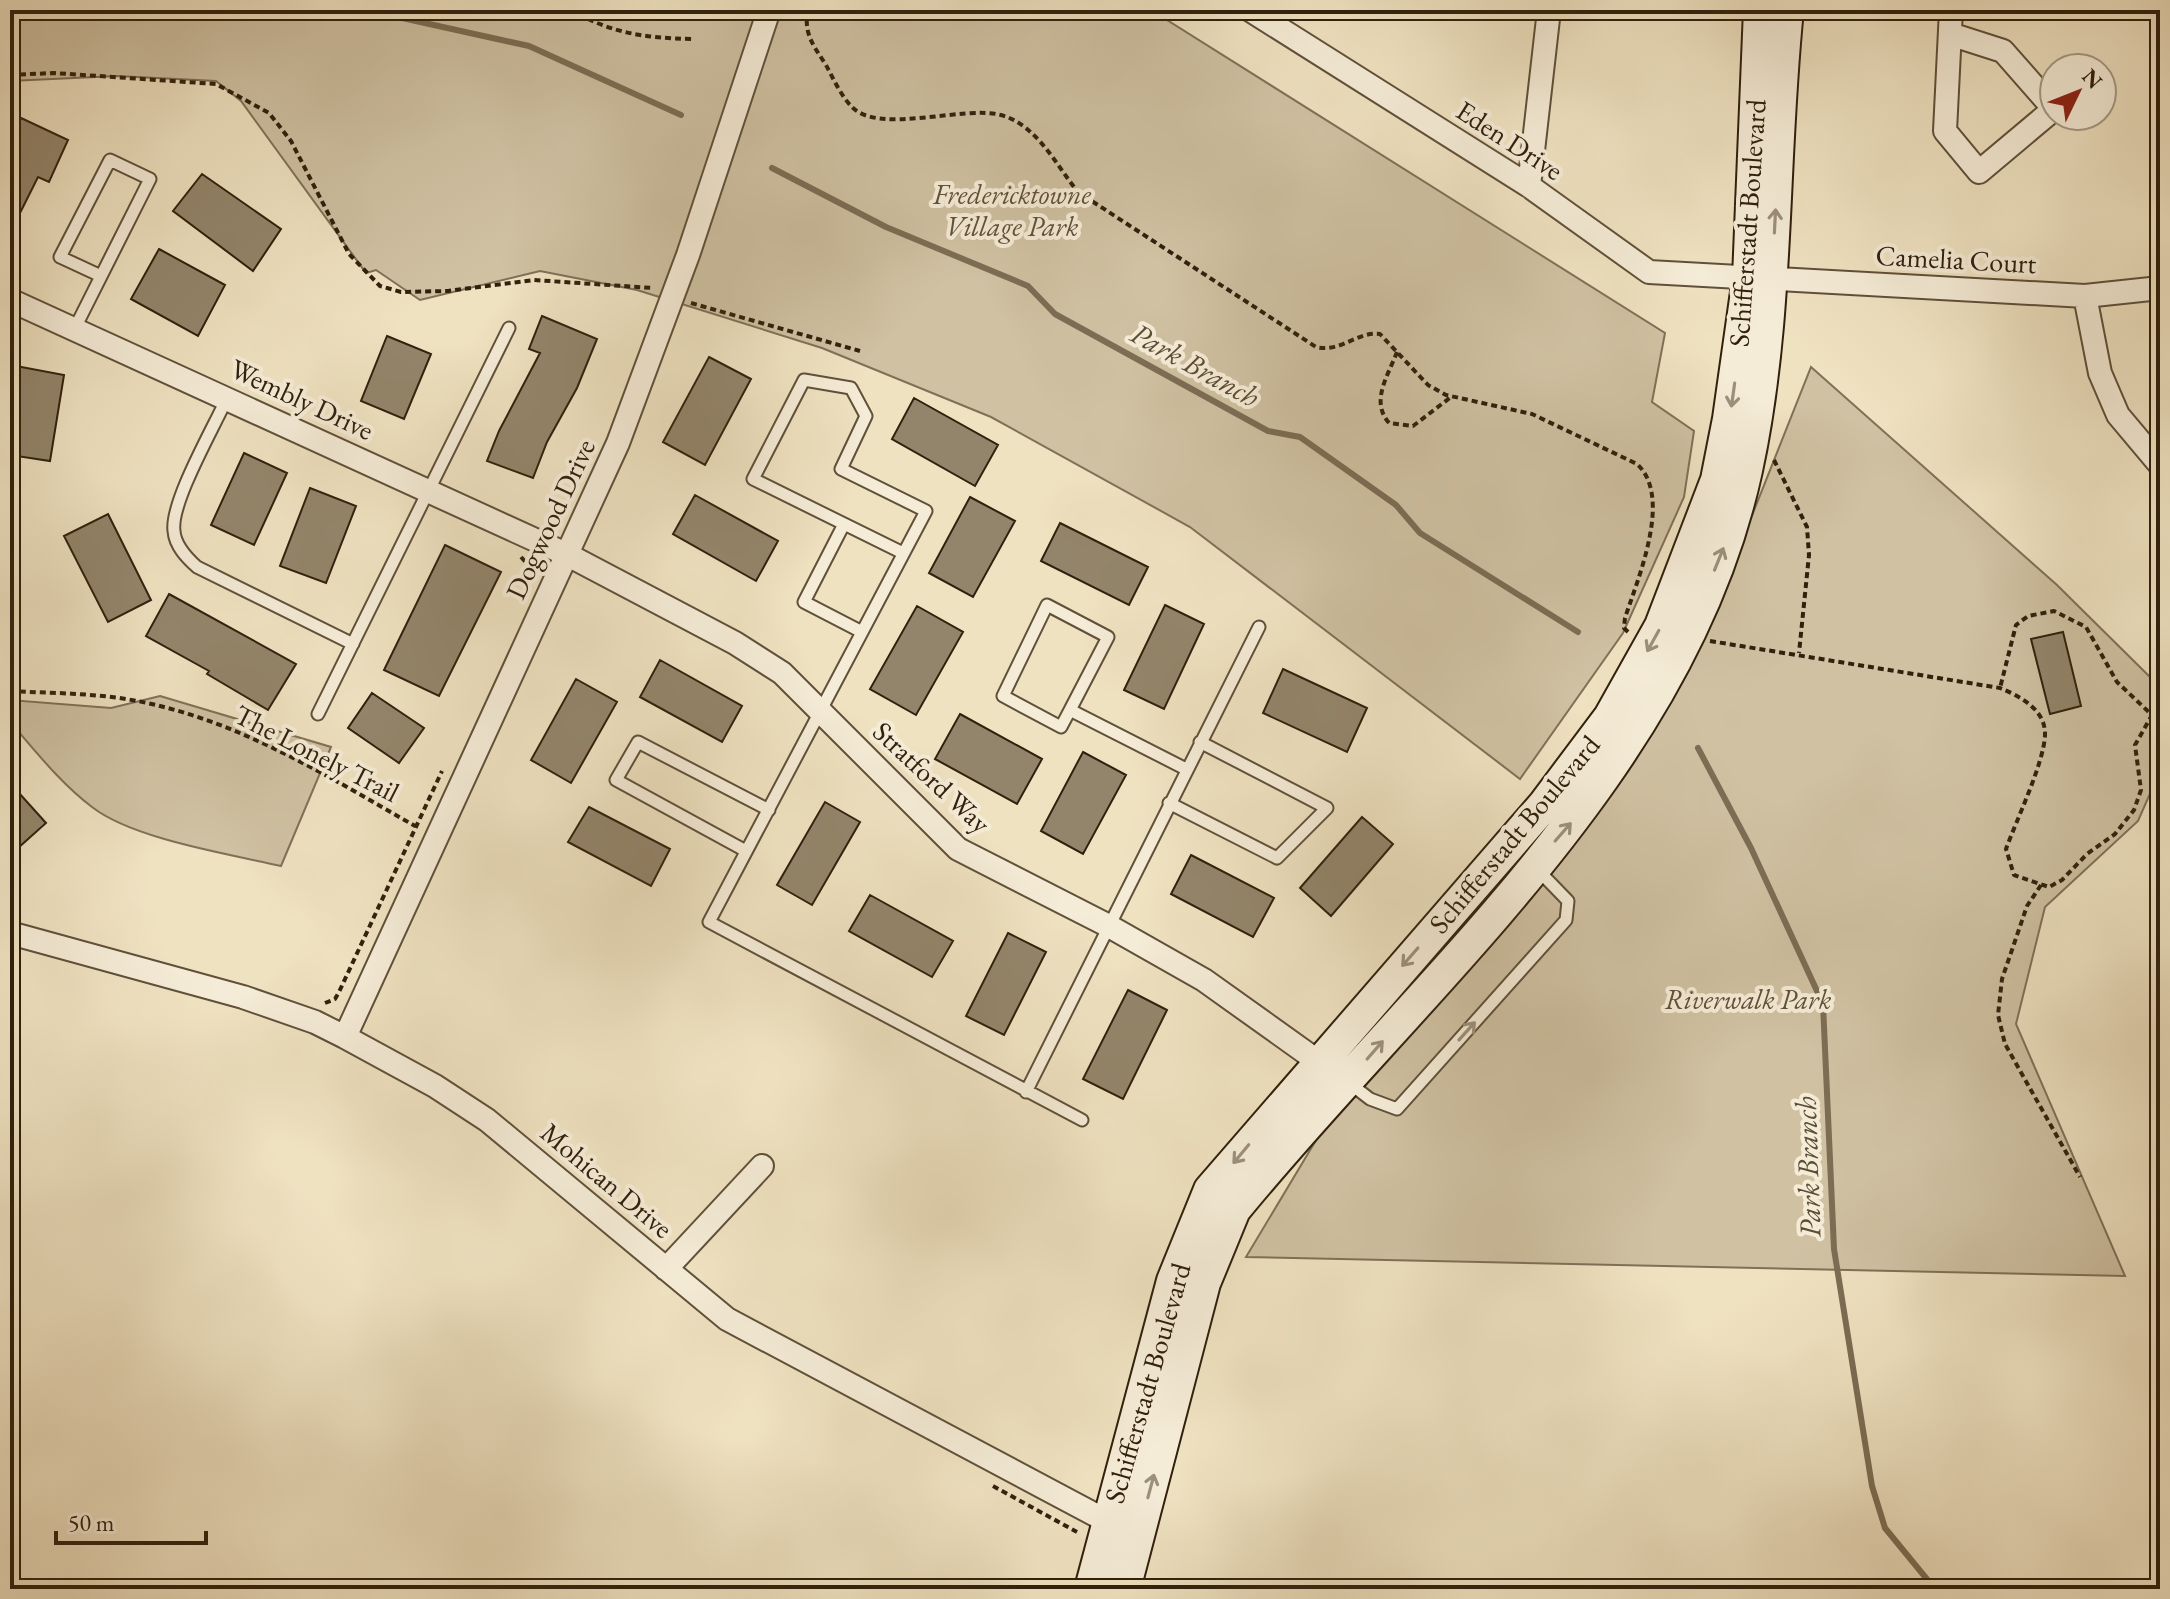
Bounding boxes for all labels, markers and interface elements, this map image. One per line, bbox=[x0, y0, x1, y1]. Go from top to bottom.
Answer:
north arrow bbox=[2038, 52, 2118, 132]
text: N bbox=[2076, 62, 2109, 95]
street label: Eden Drive bbox=[1450, 92, 1570, 188]
street label: Schifferstadt Boulevard bbox=[1720, 97, 1774, 348]
park label: Fredericktowne Village Park bbox=[932, 176, 1092, 244]
one-way arrow bbox=[1768, 208, 1783, 235]
street label: Camelia Court bbox=[1875, 237, 2037, 281]
water label: Park Branch bbox=[1124, 313, 1267, 416]
street label: Wembly Drive bbox=[225, 350, 379, 448]
one-way arrow bbox=[1725, 382, 1740, 407]
street label: Dogwood Drive bbox=[497, 433, 603, 605]
one-way arrow bbox=[1713, 547, 1727, 572]
one-way arrow bbox=[1645, 629, 1661, 652]
street label: The Lonely Trail bbox=[229, 696, 406, 810]
street label: Stratford Way bbox=[865, 713, 999, 841]
street label: Schifferstadt Boulevard bbox=[1420, 727, 1608, 941]
one-way arrow bbox=[1554, 822, 1572, 843]
one-way arrow bbox=[1401, 947, 1419, 967]
park label: Riverwalk Park bbox=[1665, 981, 1832, 1017]
one-way arrow bbox=[1458, 1022, 1476, 1042]
one-way arrow bbox=[1366, 1040, 1384, 1061]
water label: Park Branch bbox=[1786, 1095, 1829, 1238]
street label: Mohican Drive bbox=[533, 1114, 681, 1246]
one-way arrow bbox=[1232, 1143, 1250, 1164]
street label: Schifferstadt Boulevard bbox=[1095, 1258, 1199, 1507]
one-way arrow bbox=[1144, 1474, 1159, 1500]
scale bar bbox=[56, 1495, 206, 1545]
text: 50 m bbox=[68, 1507, 115, 1538]

